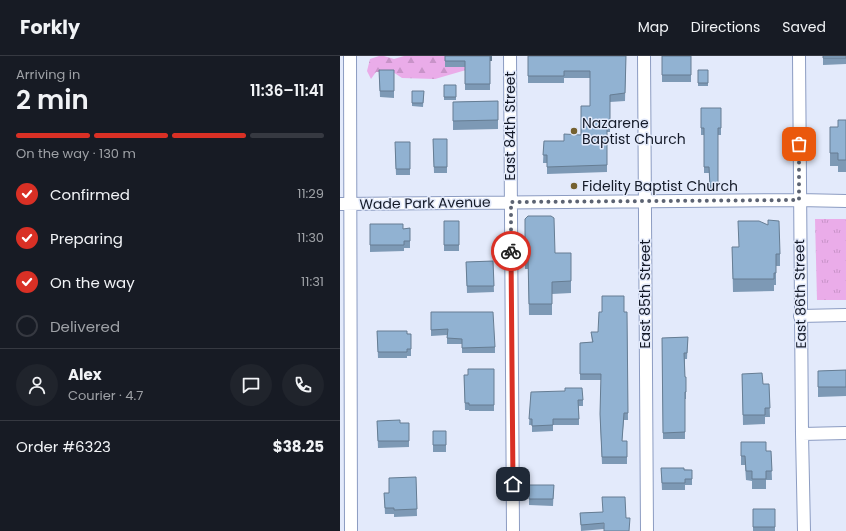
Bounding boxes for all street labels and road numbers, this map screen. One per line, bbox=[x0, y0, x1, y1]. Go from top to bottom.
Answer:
street label: East 84th Street bbox=[500, 71, 520, 181]
street label: Wade Park Avenue bbox=[359, 192, 491, 214]
street label: East 85th Street bbox=[635, 239, 655, 349]
street label: East 86th Street bbox=[789, 239, 811, 349]

